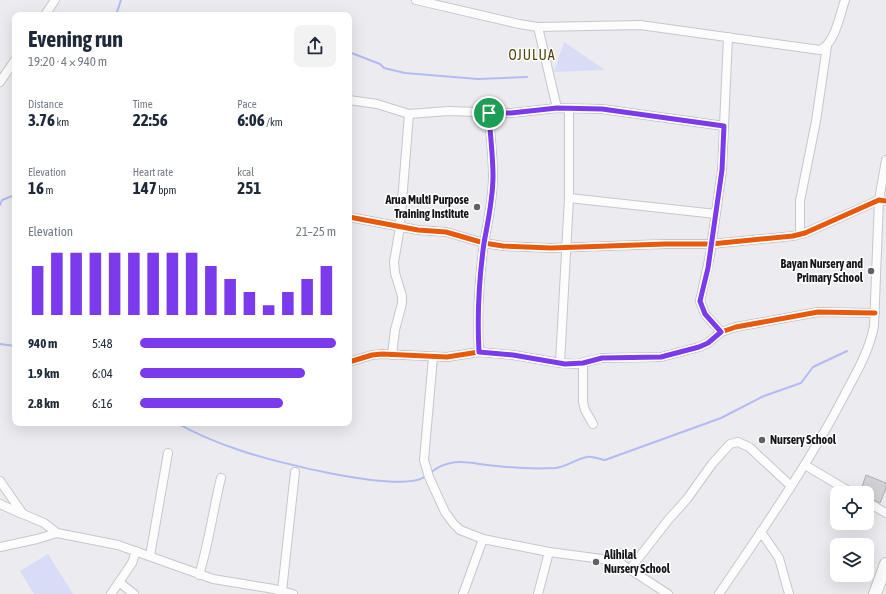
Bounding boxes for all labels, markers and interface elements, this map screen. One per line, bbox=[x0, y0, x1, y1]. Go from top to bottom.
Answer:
button: share bbox=[294, 25, 336, 67]
text: Evening run bbox=[28, 26, 123, 52]
district label: OJULUA bbox=[508, 47, 556, 63]
text: 19:20 · 4 × 940 m bbox=[28, 54, 107, 69]
pin bbox=[472, 96, 506, 130]
text: Distance bbox=[28, 98, 63, 110]
text: Time bbox=[133, 98, 153, 110]
text: Pace bbox=[237, 98, 257, 110]
icon: arrive bbox=[478, 102, 500, 124]
text: 3.76 bbox=[28, 110, 55, 130]
text: 22:56 bbox=[133, 110, 168, 130]
text: 6:06 bbox=[237, 110, 265, 130]
text: km bbox=[55, 116, 69, 128]
text: /km bbox=[265, 116, 283, 128]
text: Elevation bbox=[28, 166, 66, 178]
text: Heart rate bbox=[133, 166, 173, 178]
text: kcal bbox=[237, 166, 254, 178]
text: 16 bbox=[28, 178, 44, 198]
text: 147 bbox=[133, 178, 157, 198]
text: 251 bbox=[237, 178, 261, 198]
text: m bbox=[44, 184, 53, 196]
text: bpm bbox=[157, 184, 177, 196]
place label: Arua Multi Purpose Training Institute bbox=[384, 193, 470, 221]
marker: Arua Multi Purpose Training Institute bbox=[472, 202, 482, 212]
text: Elevation bbox=[28, 224, 73, 239]
text: 21–25 m bbox=[296, 224, 336, 239]
place label: Bayan Nursery and Primary School bbox=[781, 257, 864, 285]
marker: Bayan Nursery and Primary School bbox=[866, 266, 876, 276]
text: 940 m bbox=[28, 336, 57, 351]
text: 5:48 bbox=[92, 336, 113, 351]
text: 1.9 km bbox=[28, 366, 59, 381]
text: 6:04 bbox=[92, 366, 113, 381]
text: 2.8 km bbox=[28, 396, 59, 411]
text: 6:16 bbox=[92, 396, 113, 411]
place label: Nursery School bbox=[770, 433, 837, 447]
marker: Nursery School bbox=[757, 435, 767, 445]
map controls bbox=[830, 486, 874, 582]
button: locate bbox=[830, 486, 874, 530]
button: layers bbox=[830, 538, 874, 582]
place label: Alihilal Nursery School bbox=[603, 548, 671, 576]
marker: Alihilal Nursery School bbox=[591, 557, 601, 567]

